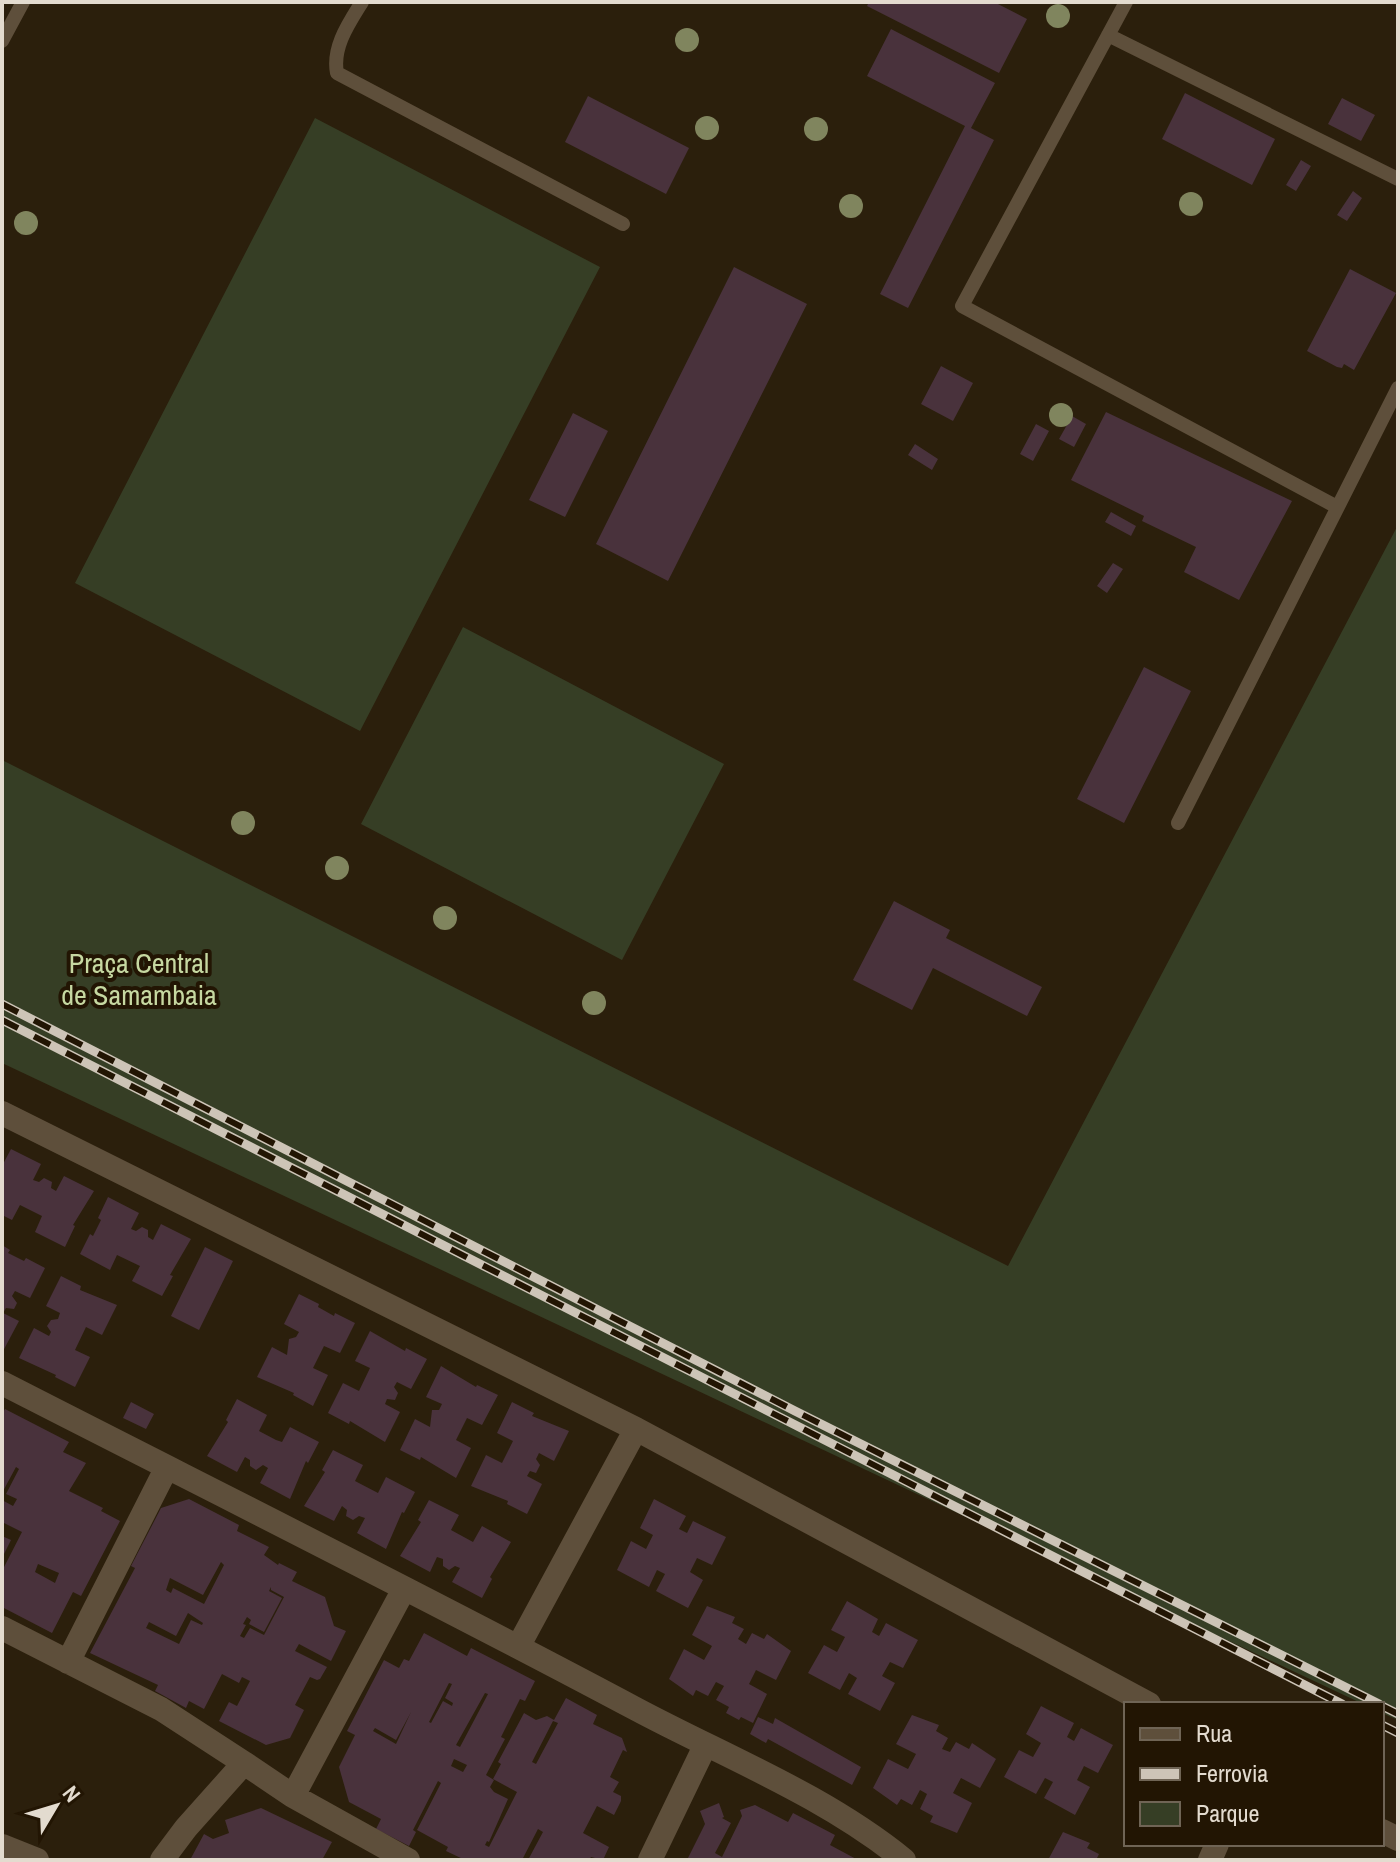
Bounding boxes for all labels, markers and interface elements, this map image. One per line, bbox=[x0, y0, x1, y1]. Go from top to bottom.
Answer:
park label: Praça Central de Samambaia bbox=[61, 944, 217, 1014]
legend bbox=[1124, 1702, 1384, 1846]
text: Rua bbox=[1196, 1717, 1232, 1749]
text: Ferrovia bbox=[1196, 1757, 1268, 1789]
north arrow bbox=[16, 1766, 96, 1846]
text: N bbox=[56, 1779, 88, 1808]
text: Parque bbox=[1196, 1797, 1259, 1829]

